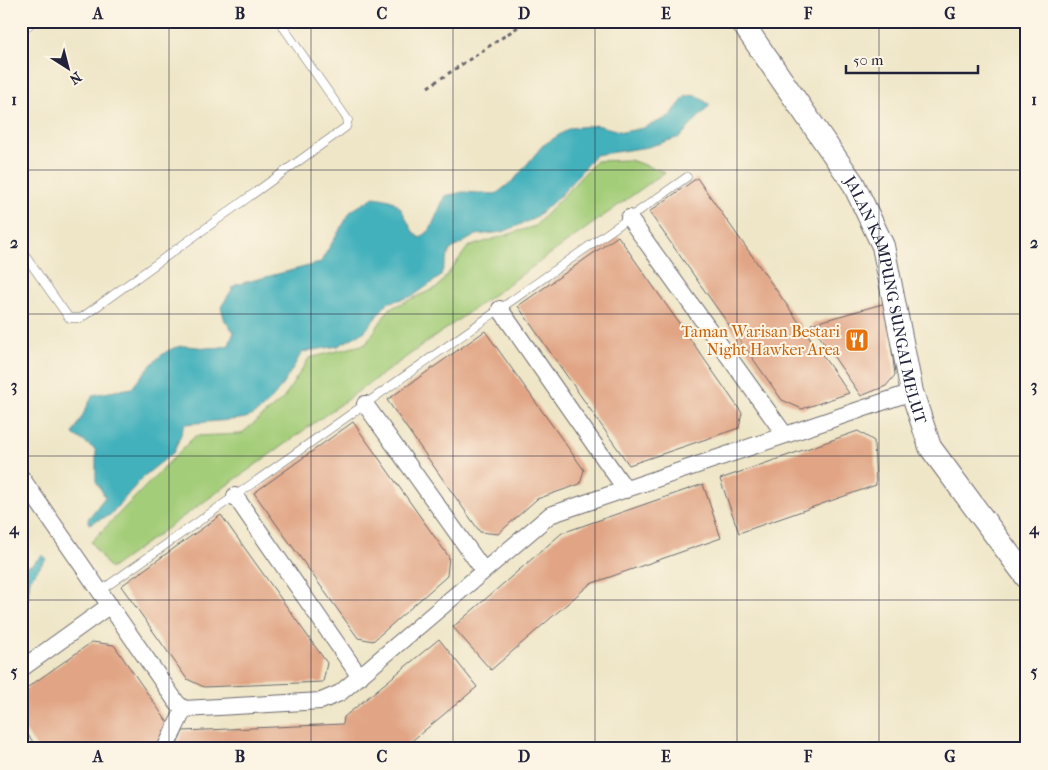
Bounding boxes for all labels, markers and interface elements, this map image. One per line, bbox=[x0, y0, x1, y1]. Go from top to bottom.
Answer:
text: A bbox=[92, 4, 104, 23]
text: B bbox=[235, 4, 245, 23]
text: C bbox=[377, 4, 388, 23]
text: D bbox=[518, 4, 530, 23]
text: E bbox=[661, 4, 671, 23]
text: F bbox=[803, 4, 813, 23]
text: G bbox=[944, 4, 956, 23]
north arrow bbox=[42, 42, 92, 92]
scale bar bbox=[846, 42, 978, 74]
text: 50 m bbox=[853, 51, 884, 69]
text: N bbox=[66, 68, 85, 88]
text: 1 bbox=[11, 90, 17, 109]
text: 1 bbox=[1031, 90, 1037, 109]
street label: JALAN KAMPUNG SUNGAI MELUT bbox=[840, 170, 931, 426]
text: 2 bbox=[10, 233, 18, 252]
text: 2 bbox=[1030, 233, 1038, 252]
place label: Taman Warisan Bestari Night Hawker Area bbox=[681, 322, 841, 359]
restaurant icon: Taman Warisan Bestari Night Hawker Area bbox=[844, 327, 870, 353]
text: 3 bbox=[11, 376, 17, 396]
text: 3 bbox=[1031, 376, 1037, 396]
text: 4 bbox=[8, 519, 20, 539]
text: 4 bbox=[1028, 519, 1040, 539]
text: 5 bbox=[11, 662, 18, 681]
text: 5 bbox=[1031, 662, 1038, 681]
text: A bbox=[92, 747, 104, 766]
text: B bbox=[235, 747, 245, 766]
text: C bbox=[377, 747, 388, 766]
text: D bbox=[518, 747, 530, 766]
text: E bbox=[661, 747, 671, 766]
text: F bbox=[803, 747, 813, 766]
text: G bbox=[944, 747, 956, 766]

